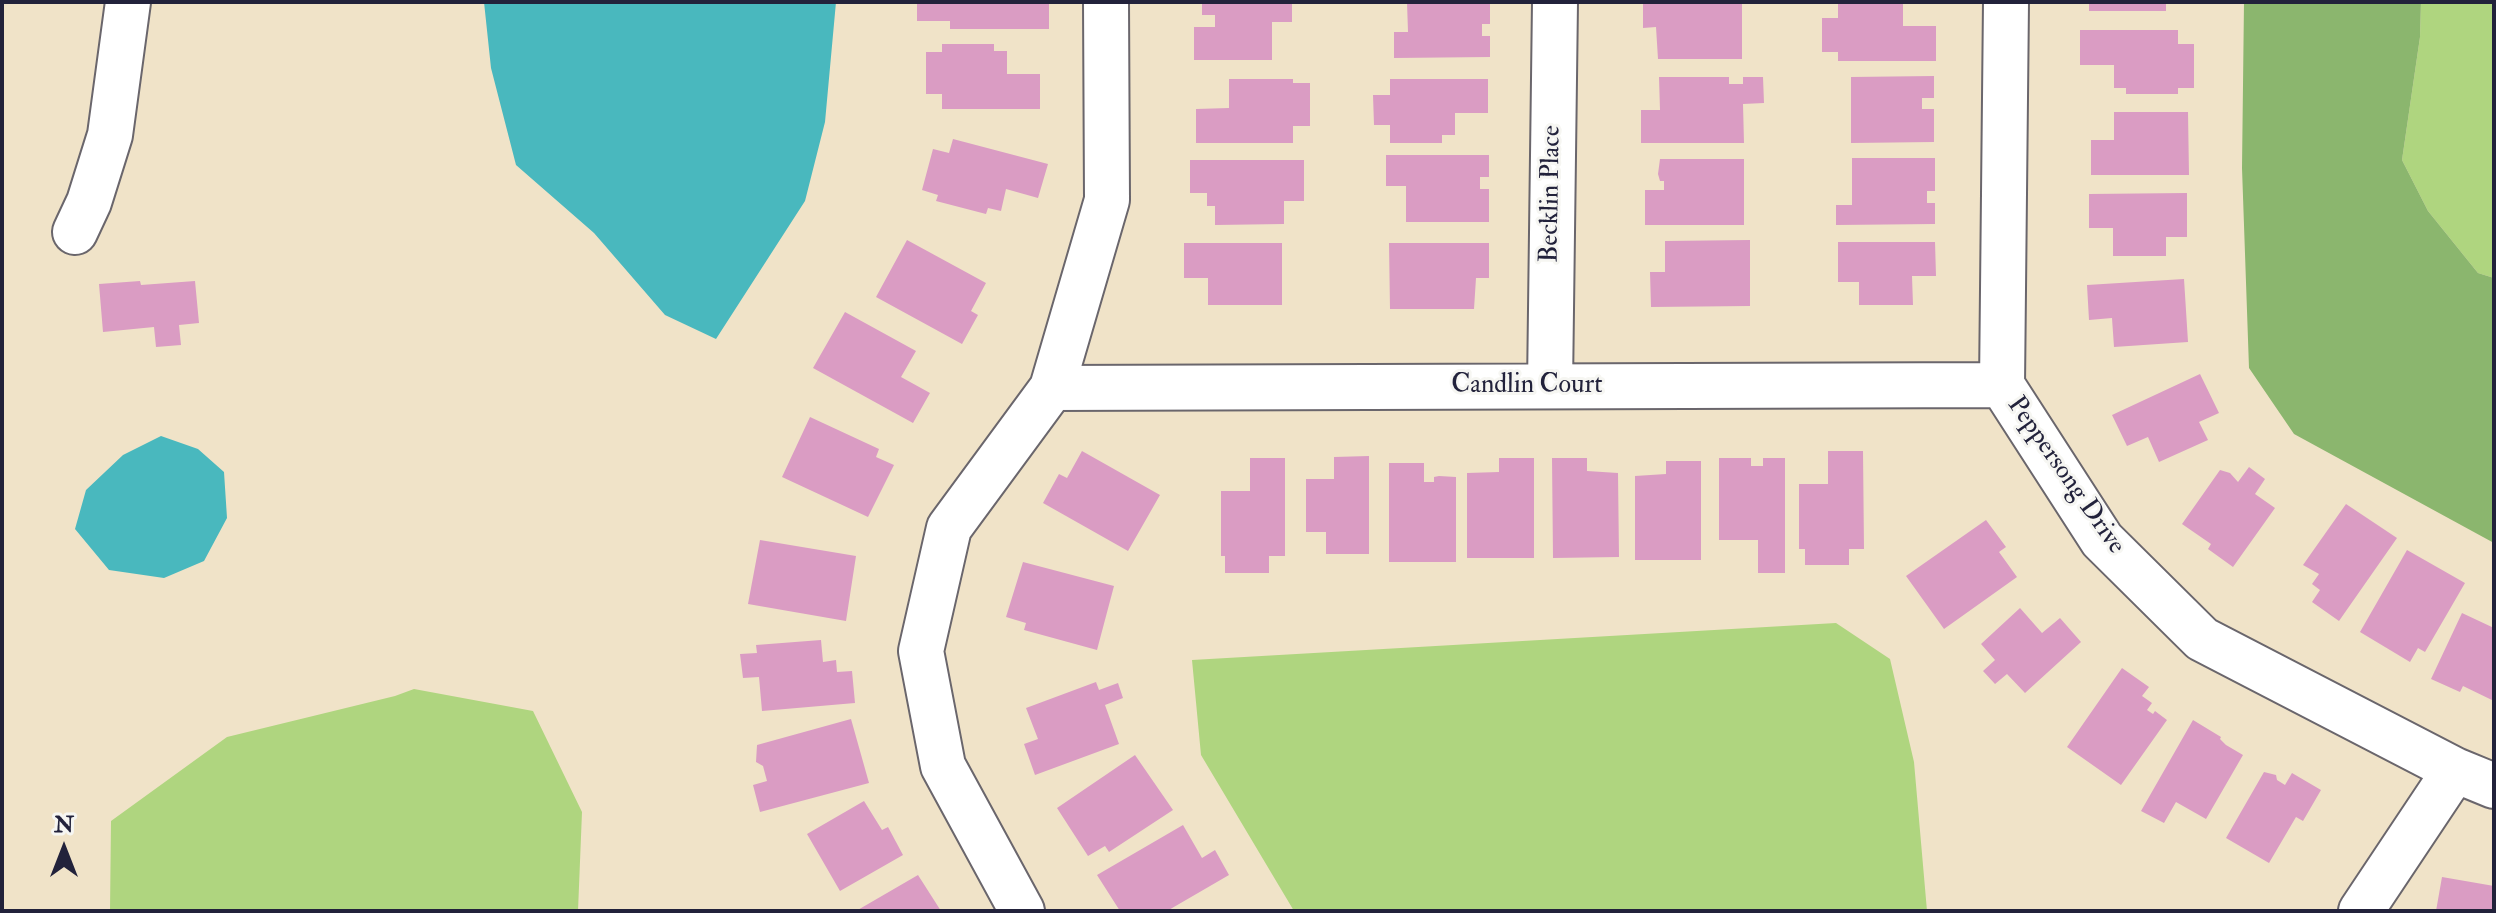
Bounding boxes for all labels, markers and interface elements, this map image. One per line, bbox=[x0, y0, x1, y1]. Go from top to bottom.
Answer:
street label: Becklin Place bbox=[1535, 125, 1569, 263]
street label: Candlin Court bbox=[1451, 370, 1603, 402]
street label: Peppersong Drive bbox=[1999, 391, 2131, 561]
north arrow bbox=[24, 809, 104, 889]
text: N bbox=[54, 811, 74, 839]

